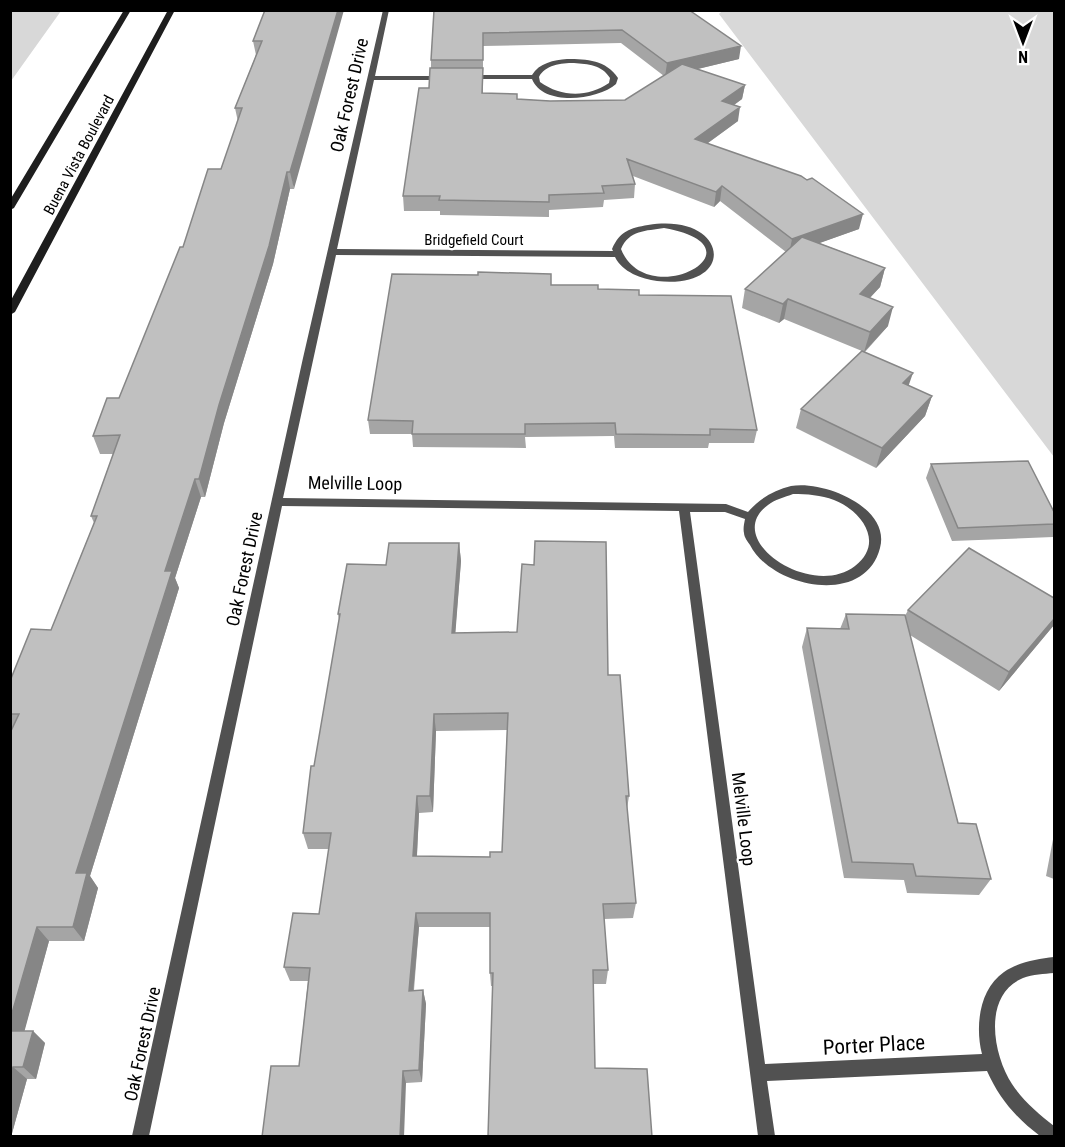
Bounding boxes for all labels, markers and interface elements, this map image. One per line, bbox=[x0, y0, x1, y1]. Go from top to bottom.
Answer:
north arrow bbox=[993, 12, 1053, 72]
street label: Oak Forest Drive bbox=[326, 36, 372, 154]
text: N bbox=[1018, 47, 1028, 66]
street label: Buena Vista Boulevard bbox=[40, 92, 118, 218]
street label: Bridgefield Court bbox=[424, 231, 524, 249]
street label: Melville Loop bbox=[308, 472, 402, 494]
street label: Oak Forest Drive bbox=[222, 510, 266, 628]
street label: Melville Loop bbox=[728, 771, 760, 867]
street label: Oak Forest Drive bbox=[120, 985, 164, 1103]
street label: Porter Place bbox=[822, 1030, 926, 1060]

